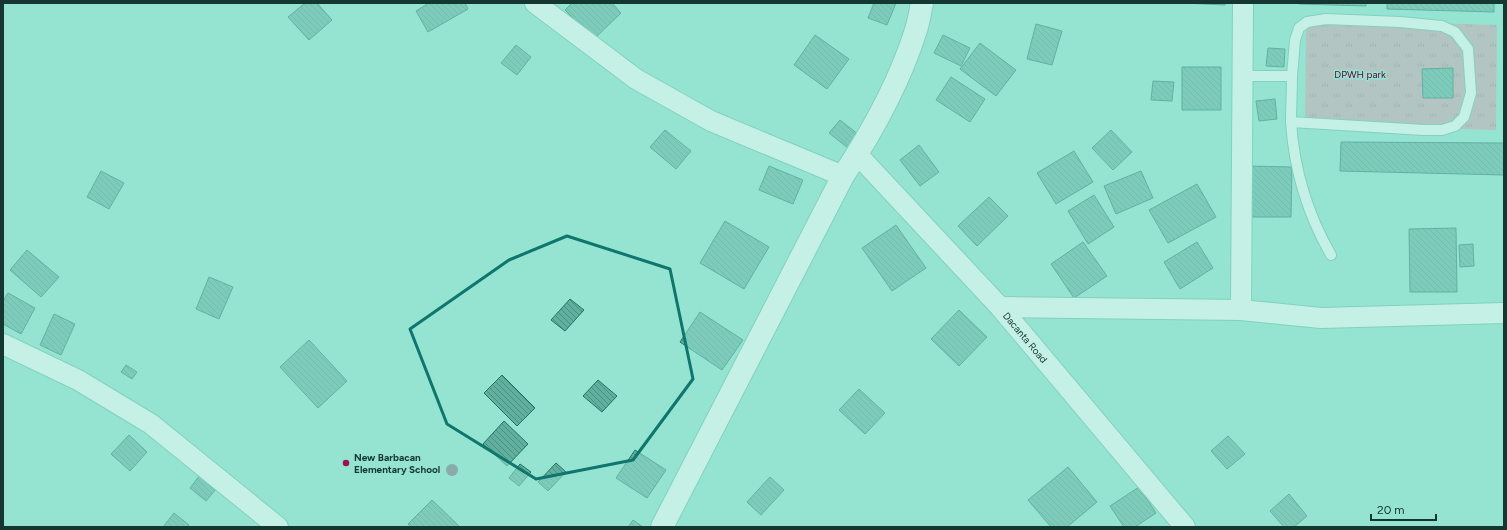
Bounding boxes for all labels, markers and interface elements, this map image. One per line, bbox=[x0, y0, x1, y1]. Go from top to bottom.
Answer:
park label: DPWH park bbox=[1334, 68, 1386, 81]
street label: Dacanta Road bbox=[1000, 309, 1051, 366]
place label: New Barbacan Elementary School bbox=[354, 451, 440, 476]
marker: New Barbacan Elementary School bbox=[341, 458, 351, 468]
scale bar bbox=[1371, 496, 1436, 522]
text: 20 m bbox=[1377, 503, 1405, 517]

